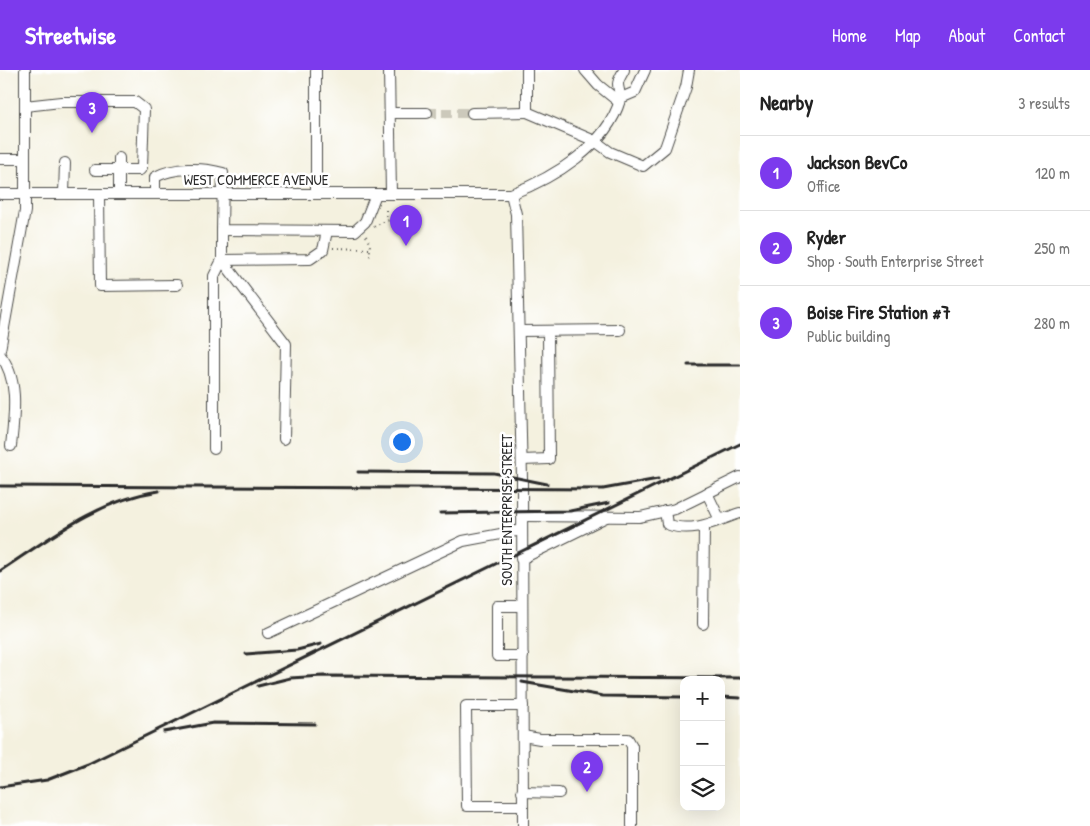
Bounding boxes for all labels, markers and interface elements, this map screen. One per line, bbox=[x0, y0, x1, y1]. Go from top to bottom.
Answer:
text: Streetwise bbox=[25, 19, 116, 51]
text: Home bbox=[832, 23, 867, 48]
text: Map bbox=[895, 23, 920, 48]
text: About bbox=[948, 23, 985, 48]
text: Contact bbox=[1013, 23, 1065, 48]
text: Nearby bbox=[760, 88, 813, 117]
pin: 3 bbox=[76, 92, 108, 133]
text: 3 results bbox=[1018, 92, 1070, 114]
text: Jackson BevCo bbox=[807, 149, 908, 175]
text: 1 bbox=[773, 162, 779, 184]
text: 120 m bbox=[1035, 162, 1070, 184]
street label: WEST COMMERCE AVENUE bbox=[184, 169, 329, 190]
text: Office bbox=[807, 175, 840, 197]
pin: 1 bbox=[390, 205, 422, 246]
text: Ryder bbox=[807, 224, 846, 250]
text: 2 bbox=[772, 237, 780, 259]
text: 250 m bbox=[1034, 237, 1070, 259]
text: Shop · South Enterprise Street bbox=[807, 250, 983, 272]
text: Boise Fire Station #7 bbox=[807, 299, 951, 325]
text: 3 bbox=[772, 312, 780, 334]
text: 280 m bbox=[1034, 312, 1070, 334]
text: Public building bbox=[807, 325, 890, 347]
your location bbox=[389, 429, 415, 455]
street label: SOUTH ENTERPRISE STREET bbox=[496, 433, 517, 586]
map controls bbox=[680, 676, 725, 811]
button: + bbox=[680, 676, 725, 721]
button: − bbox=[680, 721, 725, 766]
pin: 2 bbox=[571, 751, 603, 792]
button: layers bbox=[680, 766, 725, 811]

